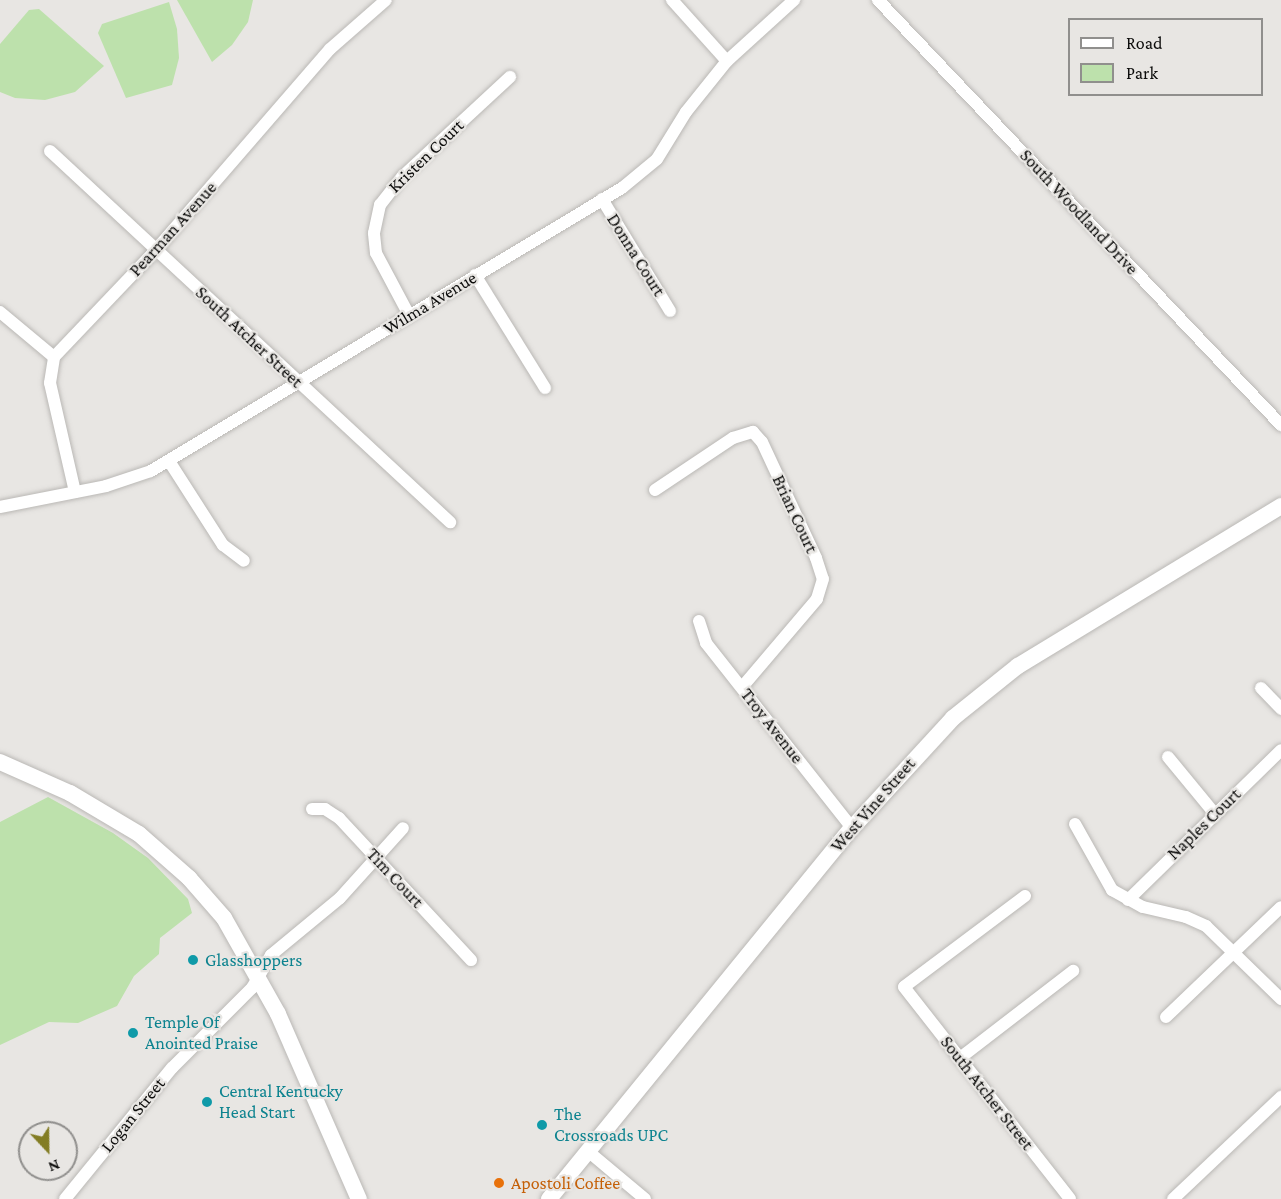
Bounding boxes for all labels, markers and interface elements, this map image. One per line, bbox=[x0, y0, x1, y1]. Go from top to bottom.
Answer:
legend bbox=[1068, 18, 1263, 96]
text: Road bbox=[1126, 33, 1163, 53]
text: Park bbox=[1126, 63, 1158, 83]
street label: Kristen Court bbox=[384, 115, 468, 197]
street label: South Woodland Drive bbox=[1015, 145, 1143, 279]
street label: Pearman Avenue bbox=[125, 177, 221, 281]
street label: Donna Court bbox=[602, 210, 670, 300]
street label: Wilma Avenue bbox=[379, 267, 481, 339]
street label: South Atcher Street bbox=[191, 282, 307, 392]
street label: Brian Court bbox=[768, 472, 822, 556]
street label: Troy Avenue bbox=[736, 684, 808, 768]
street label: West Vine Street bbox=[826, 753, 920, 857]
street label: Naples Court bbox=[1163, 784, 1245, 864]
street label: Tim Court bbox=[362, 844, 428, 912]
place label: Glasshoppers bbox=[205, 949, 302, 971]
marker: Glasshoppers bbox=[186, 953, 200, 967]
place label: Temple Of Anointed Praise bbox=[145, 1012, 258, 1054]
marker: Temple Of Anointed Praise bbox=[126, 1026, 140, 1040]
street label: South Atcher Street bbox=[936, 1032, 1038, 1154]
street label: Logan Street bbox=[96, 1073, 170, 1157]
place label: Central Kentucky Head Start bbox=[219, 1081, 343, 1124]
marker: Central Kentucky Head Start bbox=[200, 1095, 214, 1109]
place label: The Crossroads UPC bbox=[554, 1104, 668, 1146]
marker: The Crossroads UPC bbox=[535, 1118, 549, 1132]
north arrow bbox=[18, 1121, 78, 1181]
text: N bbox=[46, 1156, 62, 1176]
place label: Apostoli Coffee bbox=[511, 1172, 620, 1194]
marker: Apostoli Coffee bbox=[492, 1176, 506, 1190]

